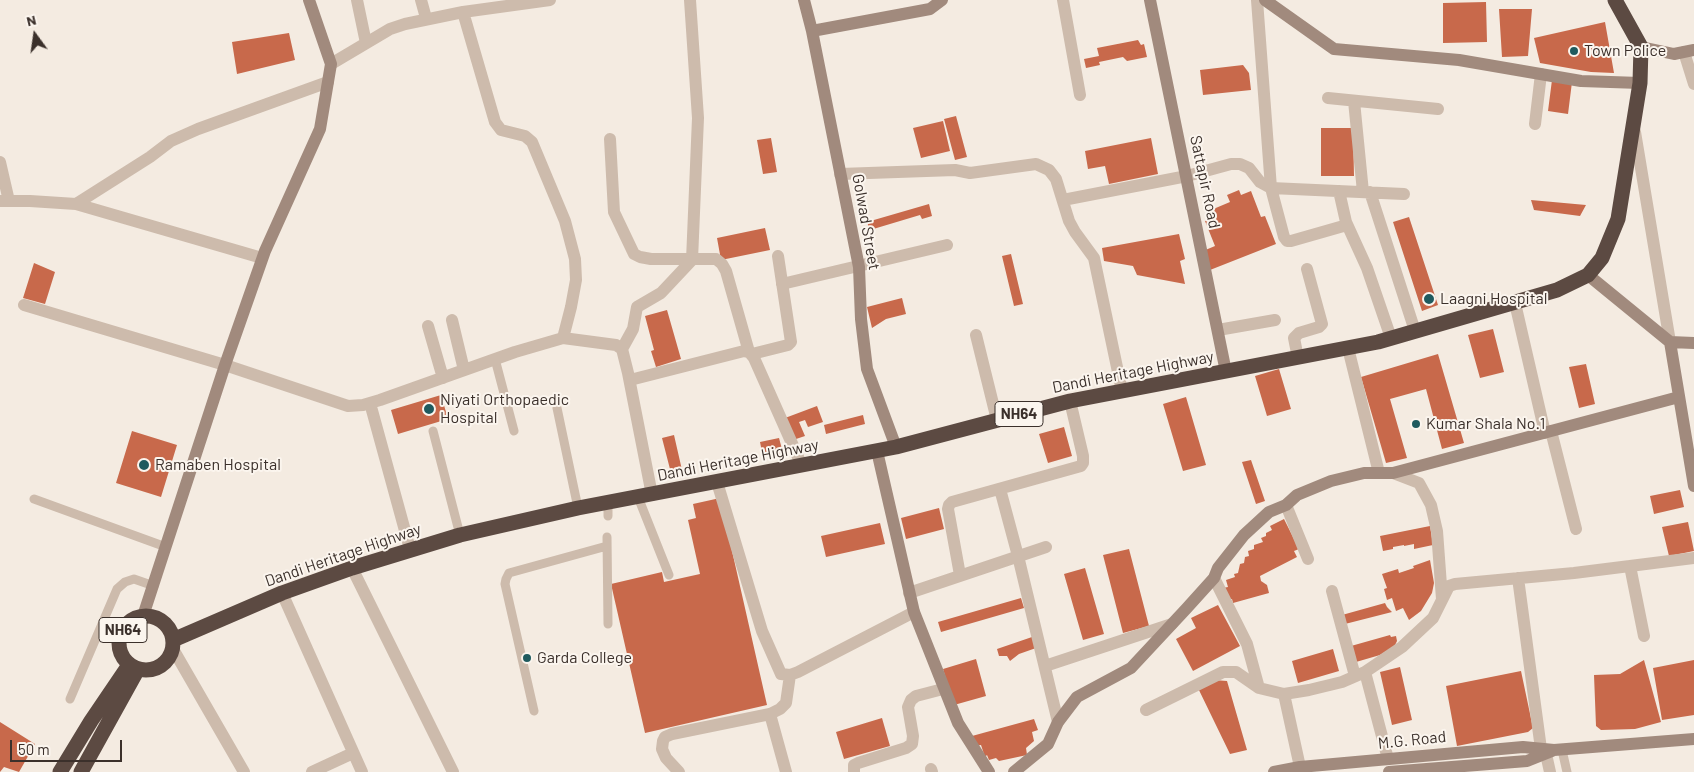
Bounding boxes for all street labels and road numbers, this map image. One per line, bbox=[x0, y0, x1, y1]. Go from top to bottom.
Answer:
street label: Sattapir Road bbox=[1186, 134, 1224, 230]
street label: Golwad Street bbox=[848, 172, 884, 272]
street label: Dandi Heritage Highway bbox=[1051, 347, 1215, 397]
road number: NH64 bbox=[995, 402, 1043, 426]
street label: Dandi Heritage Highway bbox=[656, 435, 820, 485]
street label: Dandi Heritage Highway bbox=[262, 519, 424, 591]
road number: NH64 bbox=[99, 618, 147, 642]
street label: M.G. Road bbox=[1377, 727, 1447, 753]

